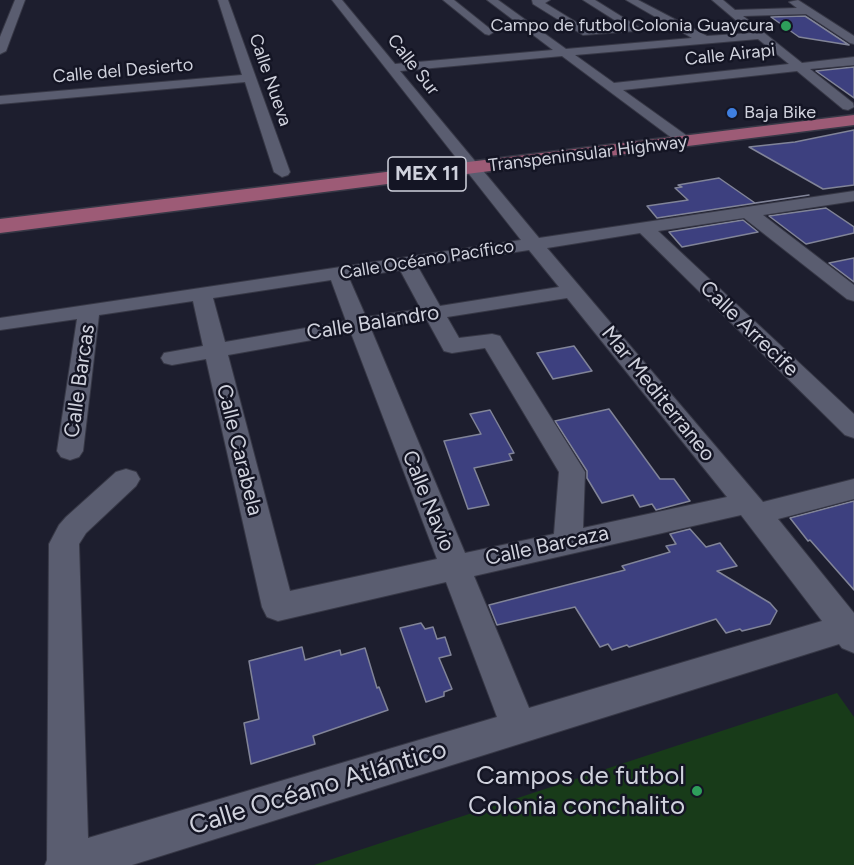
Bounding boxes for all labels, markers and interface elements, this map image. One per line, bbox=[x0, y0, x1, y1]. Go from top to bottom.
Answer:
place label: Campo de futbol Colonia Guaycura bbox=[491, 15, 774, 37]
marker: Campo de futbol Colonia Guaycura bbox=[779, 19, 793, 33]
street label: Calle Sur bbox=[382, 30, 444, 100]
street label: Calle Nueva bbox=[244, 31, 296, 129]
street label: Calle Airapi bbox=[684, 40, 776, 70]
street label: Calle del Desierto bbox=[52, 54, 194, 88]
place label: Baja Bike bbox=[744, 102, 816, 124]
marker: Baja Bike bbox=[725, 106, 739, 120]
street label: Transpeninsular Highway bbox=[487, 131, 689, 177]
road number: MEX 11 bbox=[388, 157, 466, 191]
street label: Calle Océano Pacífico bbox=[338, 236, 516, 284]
street label: Calle Arrecife bbox=[695, 276, 803, 382]
street label: Calle Balandro bbox=[305, 300, 441, 346]
street label: Mar Mediterraneo bbox=[596, 321, 720, 467]
street label: Calle Barcas bbox=[60, 323, 100, 439]
street label: Calle Carabela bbox=[211, 382, 267, 518]
street label: Calle Navio bbox=[396, 447, 460, 555]
street label: Calle Barcaza bbox=[483, 521, 611, 571]
street label: Calle Océano Atlántico bbox=[185, 734, 451, 842]
place label: Campos de futbol Colonia conchalito bbox=[468, 760, 685, 822]
marker: Campos de futbol Colonia conchalito bbox=[690, 784, 704, 798]

